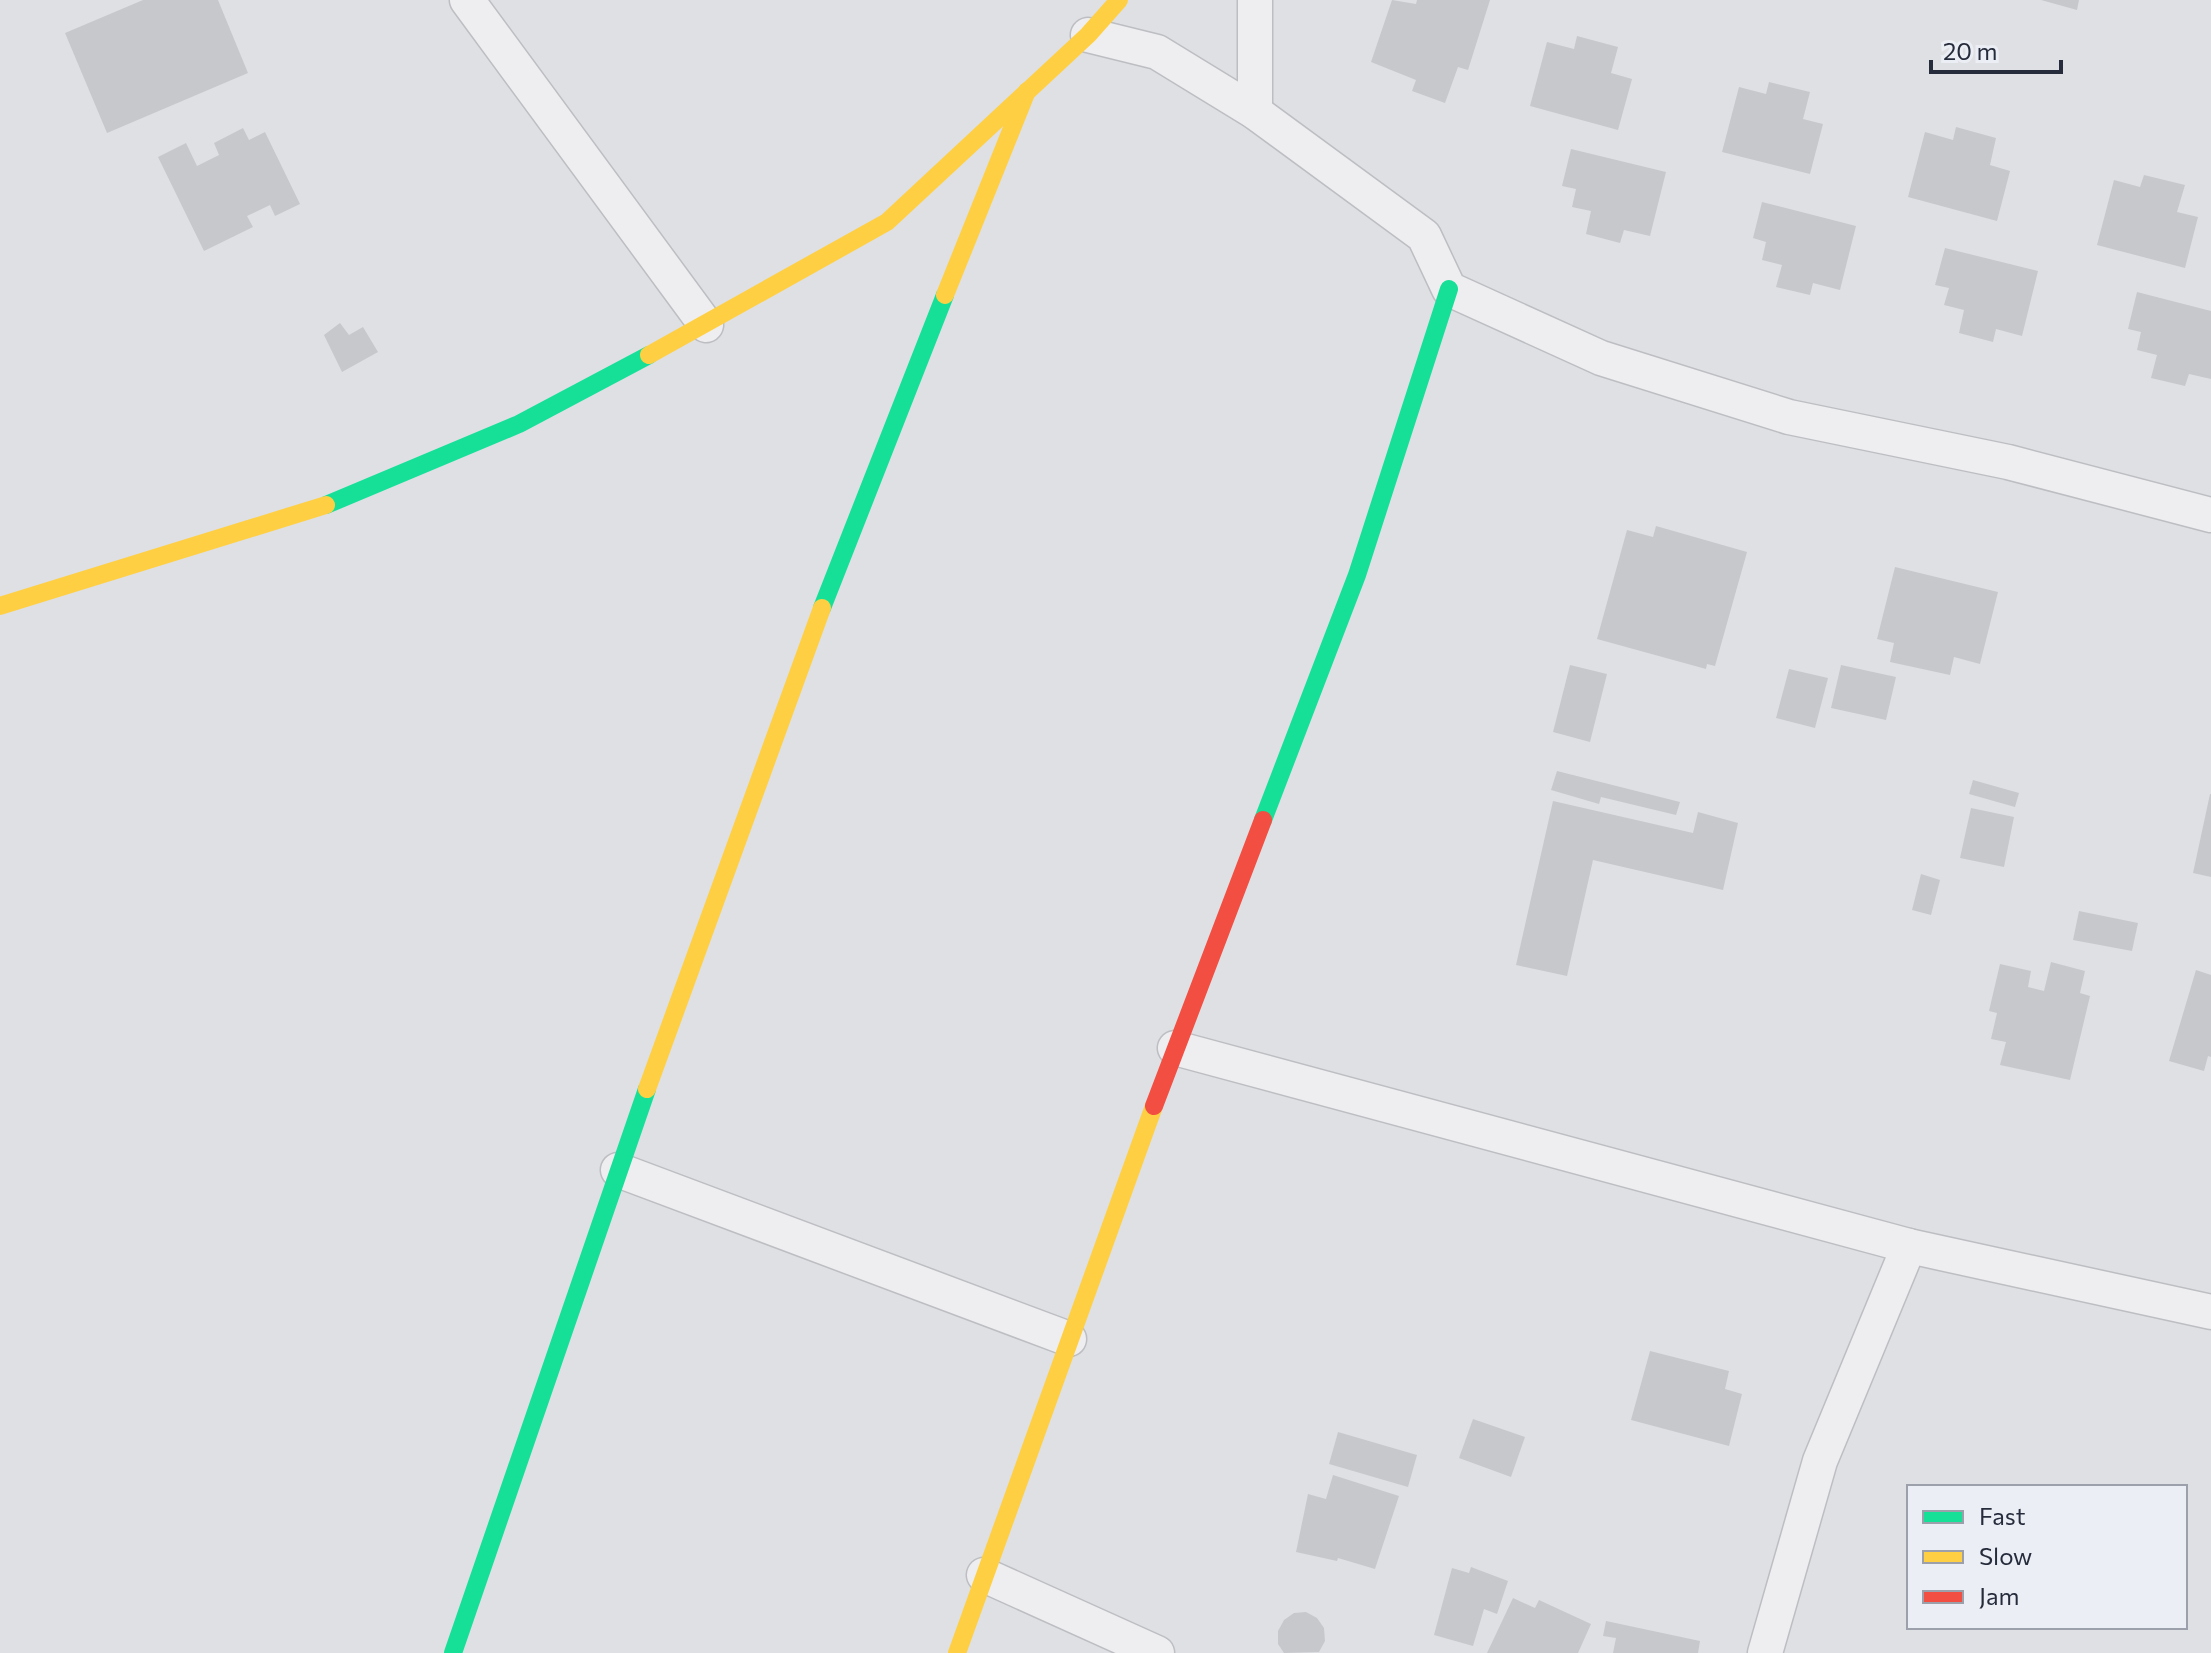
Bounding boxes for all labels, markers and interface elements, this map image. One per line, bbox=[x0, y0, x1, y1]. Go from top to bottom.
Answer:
scale bar bbox=[1931, 24, 2061, 74]
text: 20 m bbox=[1943, 36, 1997, 65]
legend bbox=[1907, 1485, 2187, 1629]
text: Fast bbox=[1979, 1501, 2026, 1530]
text: Slow bbox=[1979, 1541, 2032, 1570]
text: Jam bbox=[1979, 1581, 2019, 1610]

